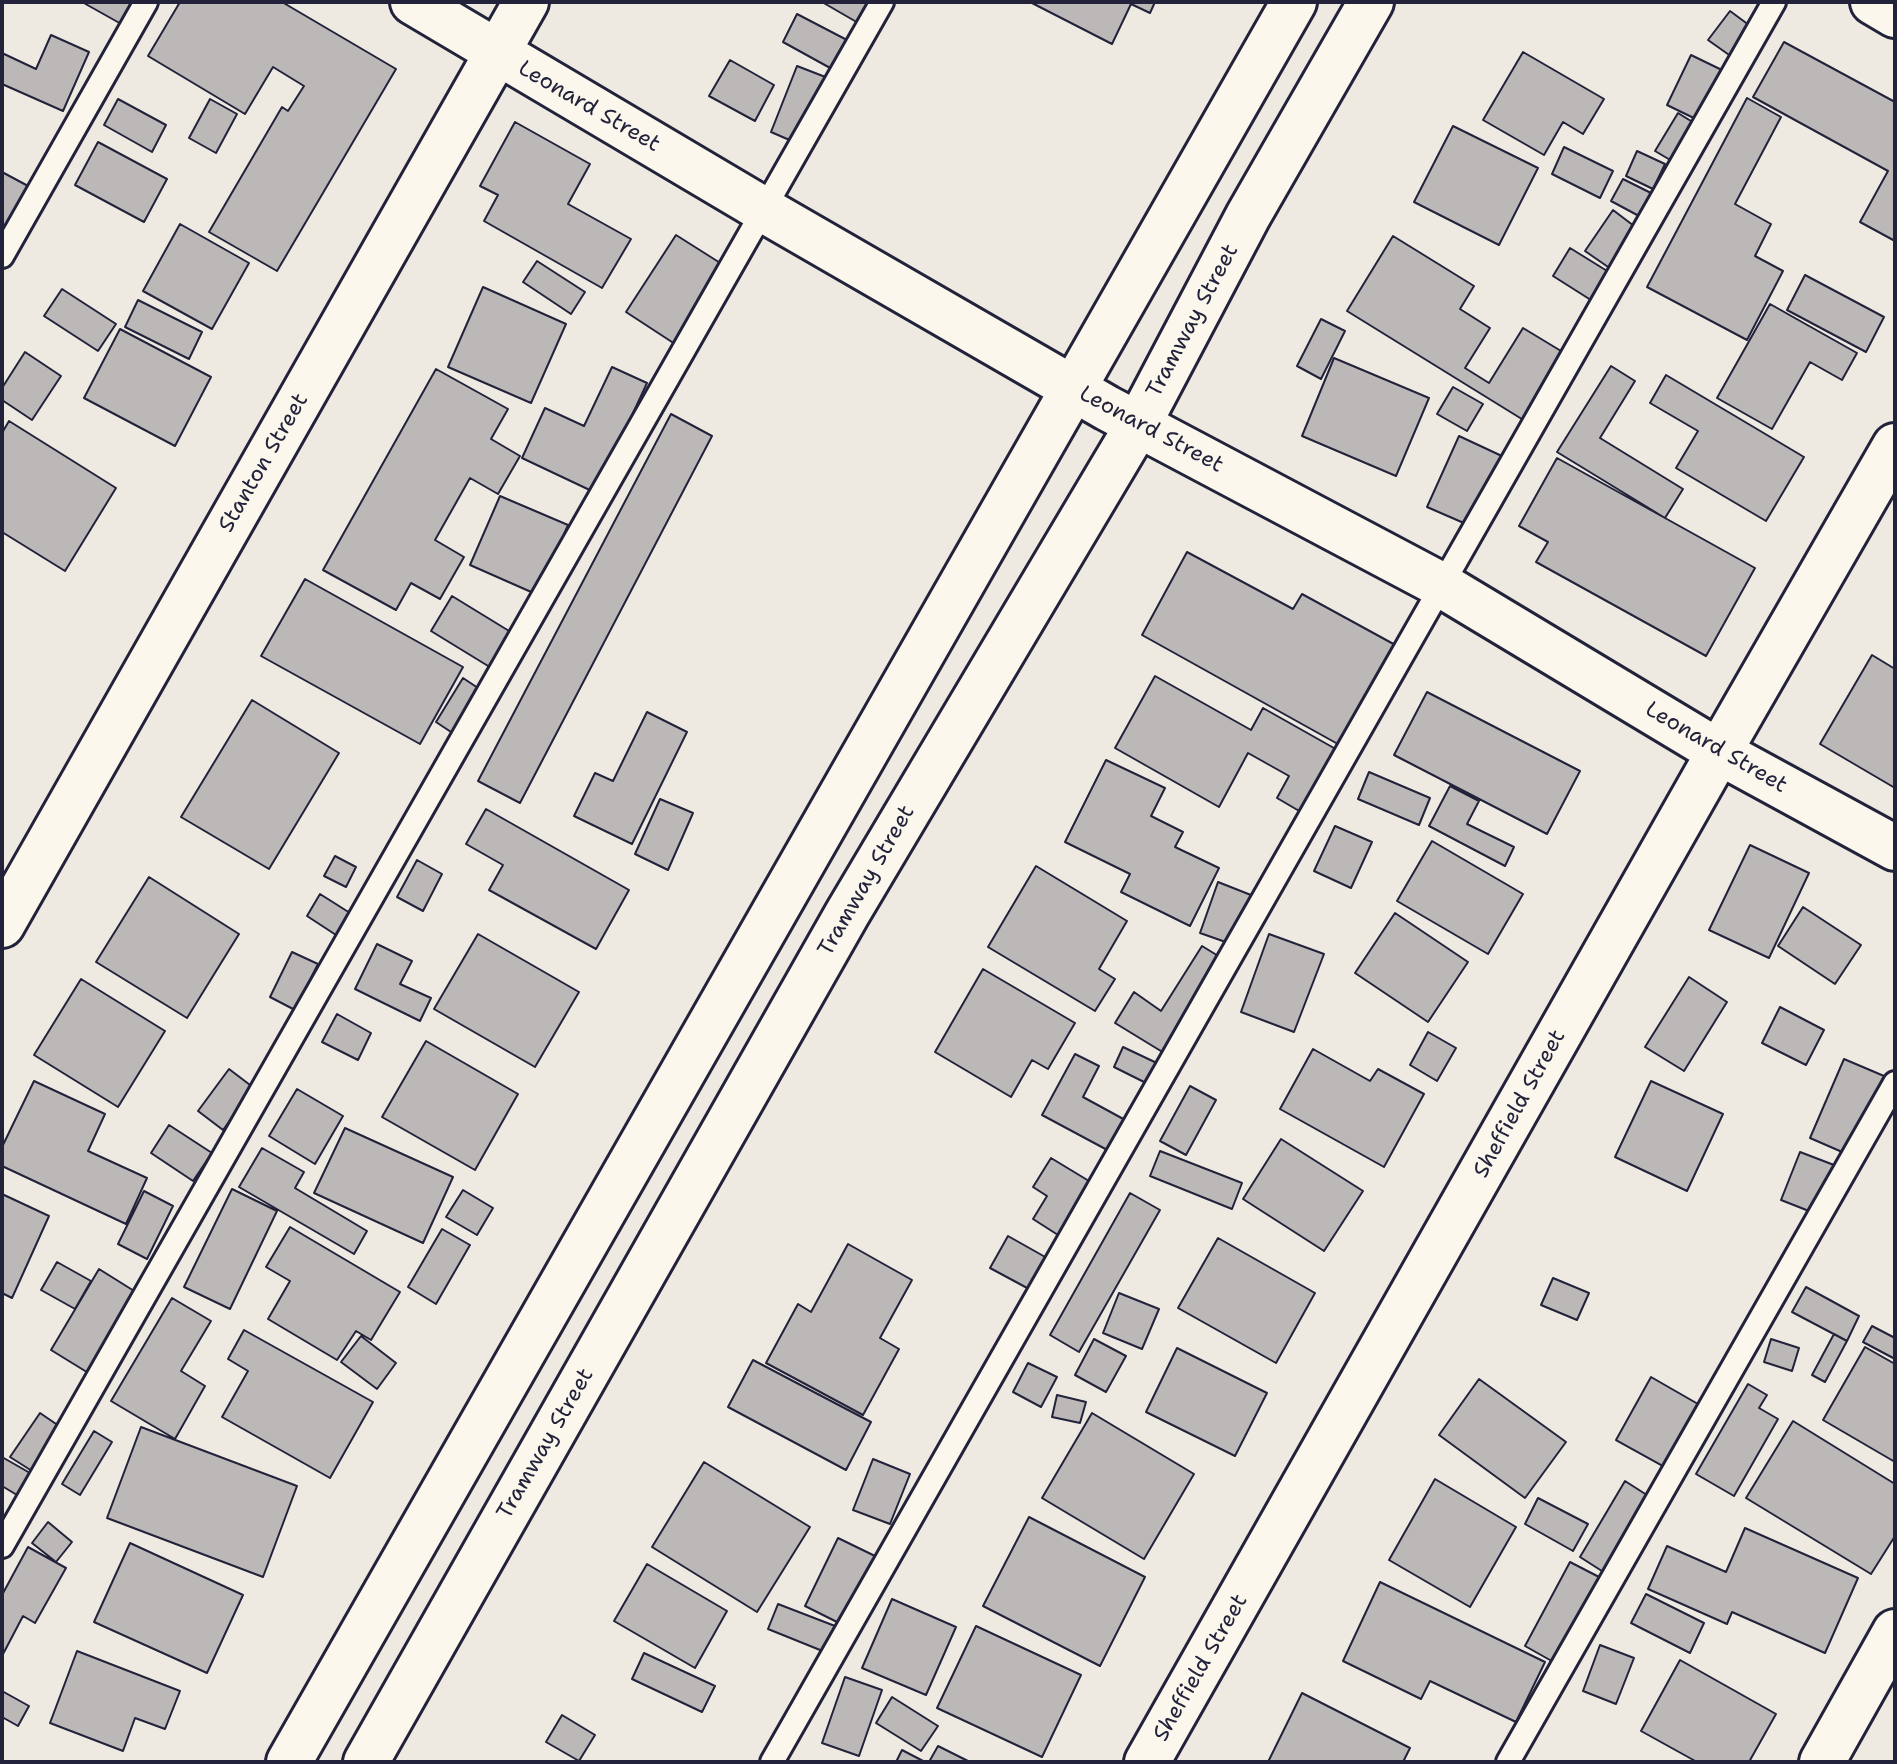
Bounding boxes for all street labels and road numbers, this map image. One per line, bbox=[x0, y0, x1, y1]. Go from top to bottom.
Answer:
street label: Leonard Street bbox=[513, 56, 665, 158]
street label: Tramway Street bbox=[1141, 240, 1245, 402]
street label: Leonard Street bbox=[1074, 381, 1228, 479]
street label: Stanton Street bbox=[214, 389, 314, 537]
street label: Leonard Street bbox=[1640, 697, 1792, 799]
street label: Tramway Street bbox=[813, 801, 921, 961]
street label: Sheffield Street bbox=[1468, 1025, 1572, 1183]
street label: Tramway Street bbox=[492, 1364, 600, 1524]
street label: Sheffield Street bbox=[1148, 1590, 1254, 1746]

